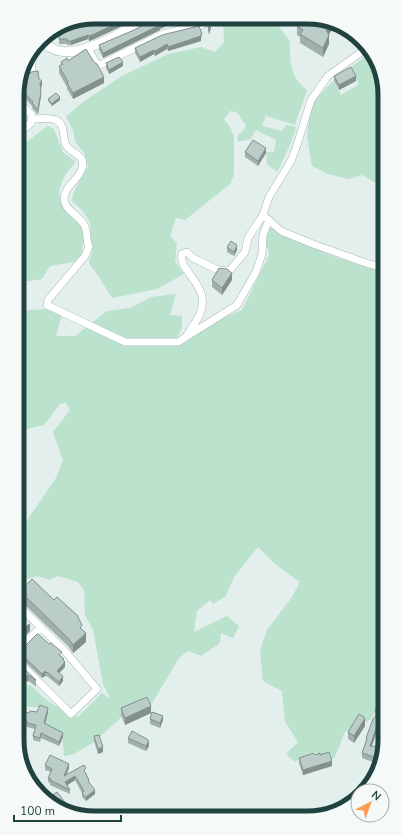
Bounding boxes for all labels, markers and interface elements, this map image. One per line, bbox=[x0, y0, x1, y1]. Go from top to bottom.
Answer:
north arrow bbox=[350, 783, 390, 823]
text: N bbox=[368, 787, 384, 804]
scale bar bbox=[14, 797, 121, 823]
text: 100 m bbox=[20, 803, 55, 819]

